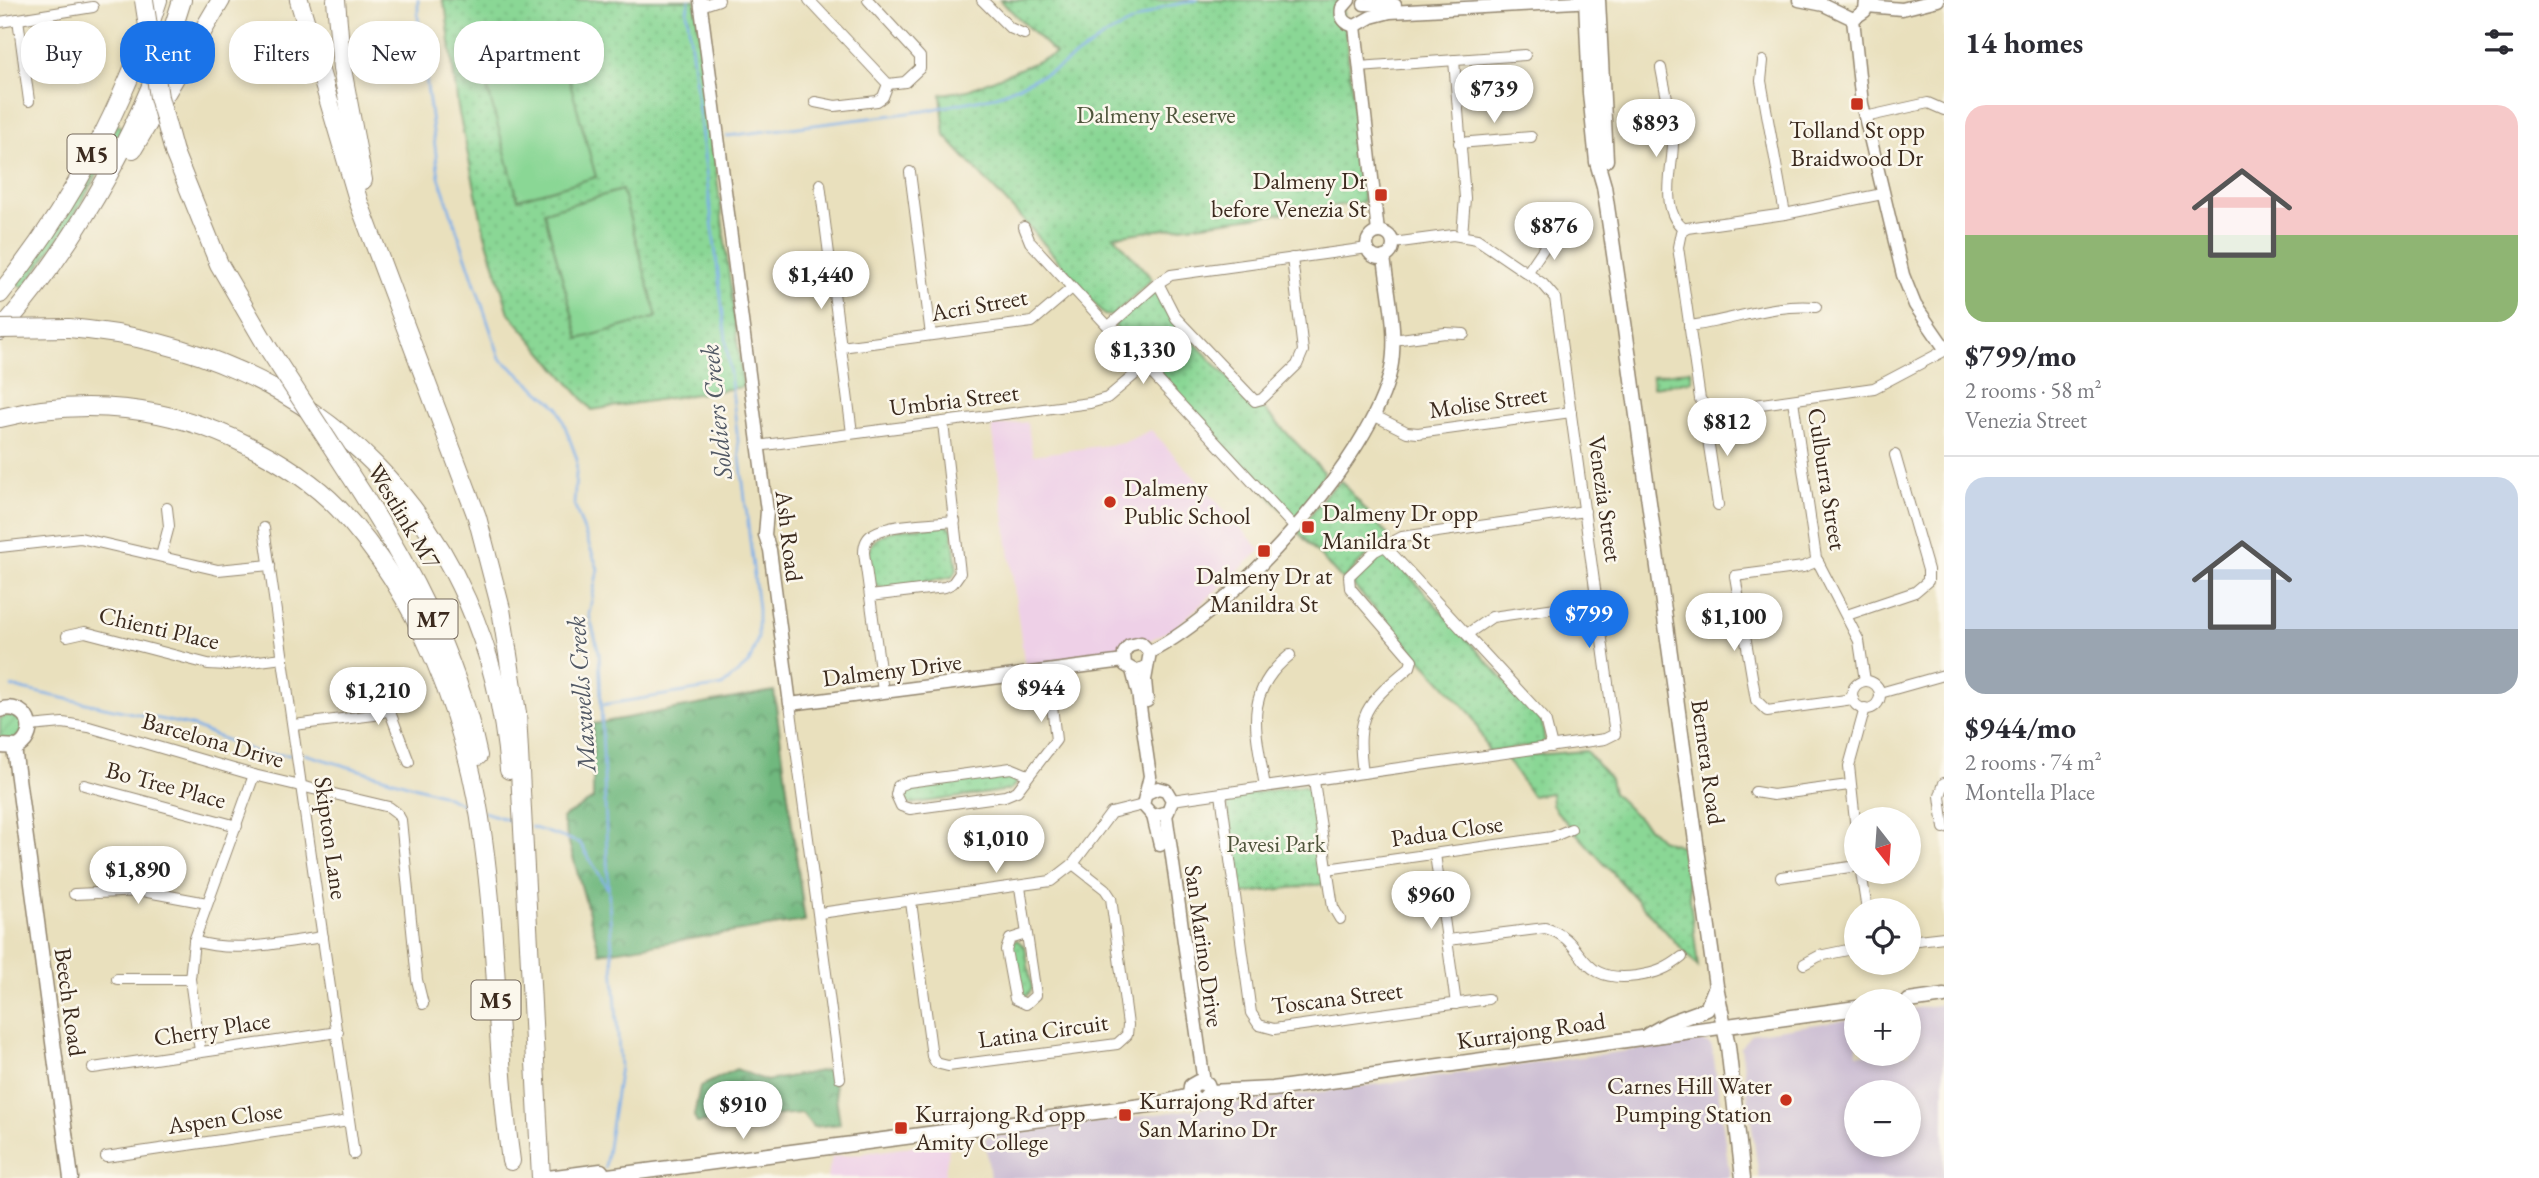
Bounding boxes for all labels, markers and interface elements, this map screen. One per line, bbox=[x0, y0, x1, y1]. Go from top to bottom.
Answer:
chip: Buy bbox=[21, 21, 106, 84]
chip: Rent bbox=[120, 21, 215, 84]
chip: Filters bbox=[229, 21, 334, 84]
chip: New bbox=[348, 21, 440, 84]
chip: Apartment bbox=[454, 21, 604, 84]
text: 14 homes bbox=[1965, 23, 2083, 62]
icon: filters bbox=[2480, 23, 2518, 61]
pin: $739 bbox=[1453, 66, 1535, 125]
text: $739 bbox=[1470, 73, 1518, 103]
marker: Tolland St opp Braidwood Dr bbox=[1849, 96, 1865, 112]
park label: Dalmeny Reserve bbox=[1076, 99, 1236, 130]
pin: $893 bbox=[1615, 100, 1697, 159]
text: $893 bbox=[1632, 107, 1680, 137]
place label: Tolland St opp Braidwood Dr bbox=[1789, 114, 1925, 173]
road number: M5 bbox=[68, 134, 116, 174]
icon: home bbox=[2179, 150, 2305, 276]
place label: Dalmeny Dr before Venezia St bbox=[1211, 165, 1367, 224]
marker: Dalmeny Dr before Venezia St bbox=[1373, 187, 1389, 203]
pin: $876 bbox=[1513, 202, 1595, 262]
text: $876 bbox=[1530, 210, 1578, 240]
pin: $1,440 bbox=[764, 252, 878, 311]
text: $1,440 bbox=[789, 259, 853, 289]
street label: Acri Street bbox=[927, 281, 1030, 328]
pin: $1,330 bbox=[1086, 326, 1200, 386]
text: $1,330 bbox=[1111, 334, 1175, 364]
text: $799/mo bbox=[1965, 336, 2076, 375]
water label: Soldiers Creek bbox=[692, 343, 740, 482]
text: 2 rooms · 58 m² bbox=[1965, 375, 2102, 405]
street label: Umbria Street bbox=[888, 376, 1021, 423]
street label: Molise Street bbox=[1427, 378, 1549, 425]
pin: $812 bbox=[1686, 398, 1768, 458]
text: Venezia Street bbox=[1965, 405, 2087, 435]
text: $812 bbox=[1703, 406, 1751, 436]
street label: Culburra Street bbox=[1801, 406, 1854, 553]
street label: Venezia Street bbox=[1581, 434, 1630, 565]
street label: Westlink M7 bbox=[361, 457, 448, 575]
place label: Dalmeny Public School bbox=[1124, 472, 1251, 531]
street label: Ash Road bbox=[768, 488, 811, 584]
marker: Dalmeny Public School bbox=[1102, 494, 1118, 510]
place label: Dalmeny Dr opp Manildra St bbox=[1322, 497, 1478, 556]
marker: Dalmeny Dr opp Manildra St bbox=[1300, 519, 1316, 535]
icon: home bbox=[2179, 522, 2305, 648]
marker: Dalmeny Dr at Manildra St bbox=[1256, 543, 1272, 559]
place label: Dalmeny Dr at Manildra St bbox=[1196, 560, 1333, 619]
pin: $799 bbox=[1548, 590, 1630, 650]
pin: $1,100 bbox=[1677, 594, 1791, 653]
text: $799 bbox=[1565, 598, 1613, 628]
street label: Chienti Place bbox=[96, 599, 222, 656]
road number: M7 bbox=[408, 600, 458, 638]
text: $1,100 bbox=[1702, 601, 1766, 631]
water label: Maxwells Creek bbox=[559, 615, 604, 775]
street label: Dalmeny Drive bbox=[821, 646, 963, 693]
pin: $944 bbox=[1000, 664, 1082, 724]
pin: $1,210 bbox=[321, 668, 435, 727]
text: $944 bbox=[1017, 672, 1065, 702]
text: $1,210 bbox=[346, 675, 410, 705]
street label: Bernera Road bbox=[1684, 697, 1733, 827]
street label: Barcelona Drive bbox=[139, 704, 288, 775]
text: $944/mo bbox=[1965, 708, 2076, 747]
text: 2 rooms · 74 m² bbox=[1965, 747, 2102, 777]
street label: Bo Tree Place bbox=[103, 754, 230, 815]
street label: Skipton Lane bbox=[308, 775, 355, 901]
text: Montella Place bbox=[1965, 777, 2095, 807]
street label: Padua Close bbox=[1389, 807, 1505, 854]
north arrow bbox=[1844, 807, 1922, 884]
map controls bbox=[1844, 807, 1921, 1157]
pin: $1,010 bbox=[939, 816, 1053, 875]
text: $1,010 bbox=[964, 823, 1028, 853]
park label: Pavesi Park bbox=[1226, 828, 1327, 859]
pin: $1,890 bbox=[81, 846, 195, 906]
text: $1,890 bbox=[106, 854, 170, 884]
street label: San Marino Drive bbox=[1178, 863, 1231, 1029]
pin: $960 bbox=[1390, 872, 1472, 931]
text: $960 bbox=[1407, 879, 1455, 909]
button: locate bbox=[1844, 898, 1921, 975]
street label: Beech Road bbox=[48, 946, 94, 1059]
street label: Toscana Street bbox=[1270, 974, 1405, 1021]
road number: M5 bbox=[472, 981, 520, 1020]
button: + bbox=[1844, 989, 1921, 1066]
street label: Cherry Place bbox=[152, 1004, 272, 1053]
street label: Kurrajong Road bbox=[1455, 1005, 1608, 1056]
street label: Latina Circuit bbox=[976, 1006, 1110, 1055]
place label: Carnes Hill Water Pumping Station bbox=[1607, 1070, 1772, 1129]
button: − bbox=[1844, 1080, 1921, 1157]
pin: $910 bbox=[702, 1082, 784, 1141]
place label: Kurrajong Rd after San Marino Dr bbox=[1139, 1085, 1315, 1144]
text: $910 bbox=[719, 1089, 767, 1119]
marker: Carnes Hill Water Pumping Station bbox=[1778, 1092, 1794, 1108]
street label: Aspen Close bbox=[165, 1094, 284, 1141]
place label: Kurrajong Rd opp Amity College bbox=[914, 1098, 1085, 1157]
marker: Kurrajong Rd after San Marino Dr bbox=[1117, 1107, 1133, 1123]
marker: Kurrajong Rd opp Amity College bbox=[893, 1120, 909, 1136]

